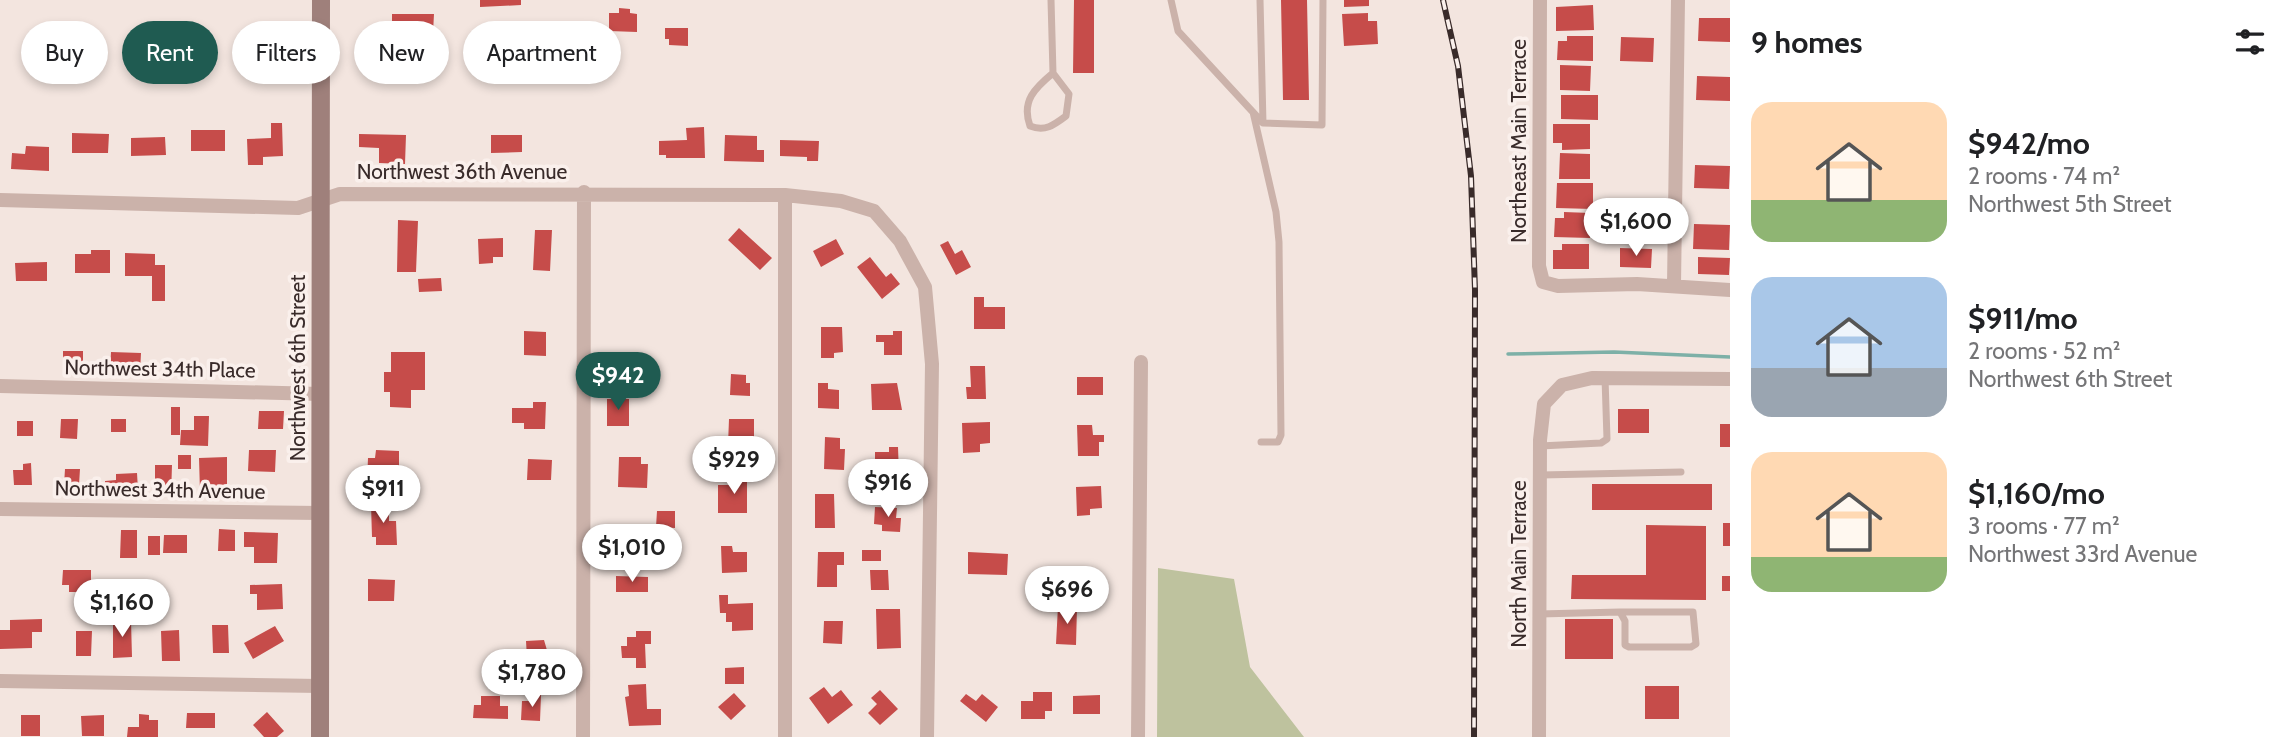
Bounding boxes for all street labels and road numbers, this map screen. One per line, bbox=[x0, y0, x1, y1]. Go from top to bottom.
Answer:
street label: Northeast Main Terrace bbox=[1506, 39, 1531, 243]
street label: Northwest 36th Avenue bbox=[357, 159, 567, 184]
street label: Northwest 6th Street bbox=[285, 275, 310, 461]
street label: Northwest 34th Place bbox=[64, 354, 256, 383]
street label: Northwest 34th Avenue bbox=[55, 475, 266, 504]
street label: North Main Terrace bbox=[1506, 480, 1531, 648]

